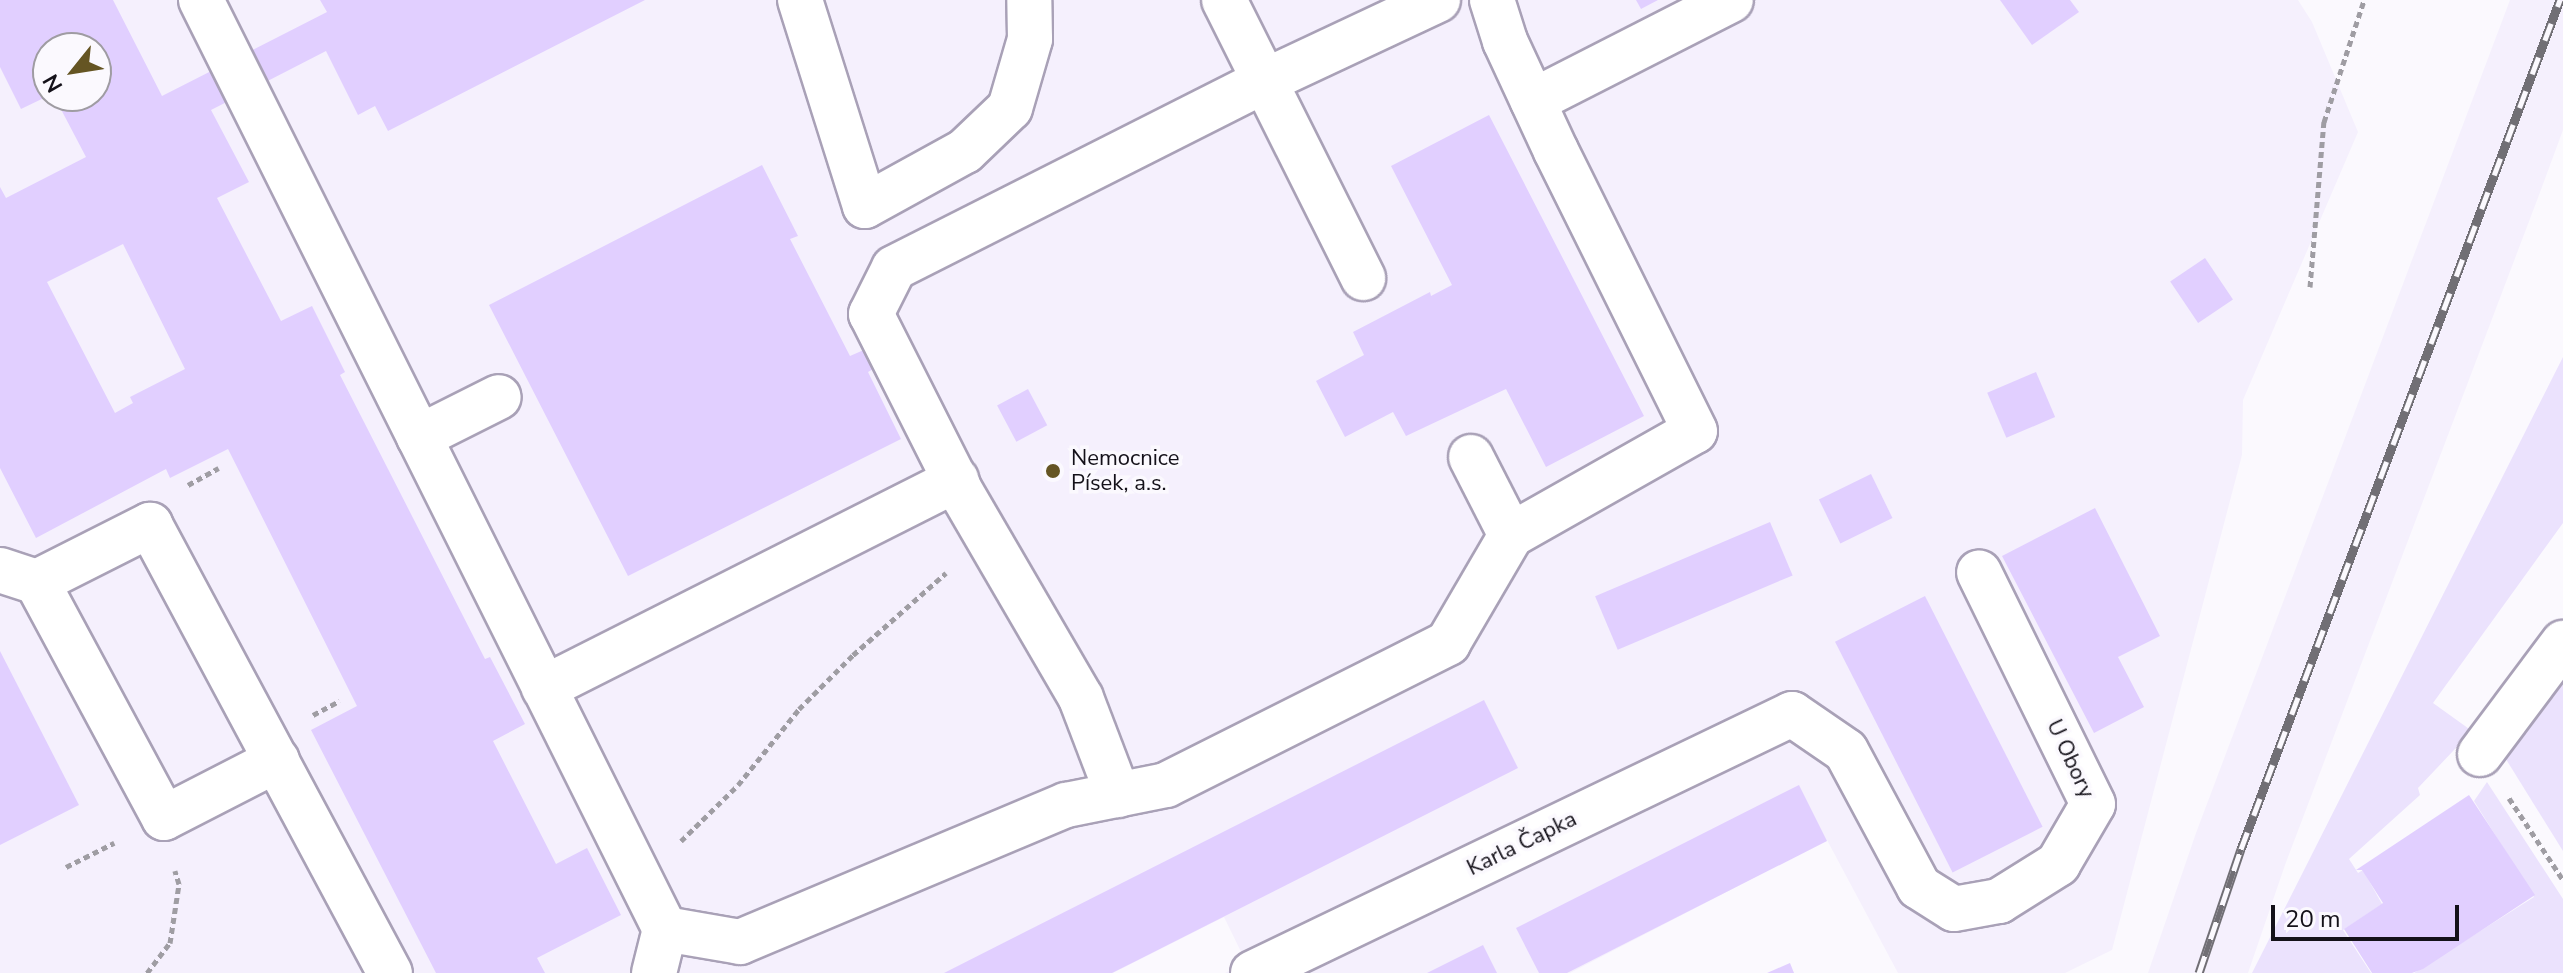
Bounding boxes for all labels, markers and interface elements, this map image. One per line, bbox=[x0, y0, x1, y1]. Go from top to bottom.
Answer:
north arrow bbox=[32, 32, 112, 112]
text: N bbox=[36, 68, 70, 98]
place label: Nemocnice Písek, a.s. bbox=[1071, 445, 1180, 496]
marker: Nemocnice Písek, a.s. bbox=[1042, 460, 1064, 482]
street label: U Obory bbox=[2040, 716, 2100, 802]
street label: Karla Čapka bbox=[1463, 806, 1581, 882]
scale bar bbox=[2275, 889, 2463, 939]
text: 20 m bbox=[2285, 903, 2341, 935]

